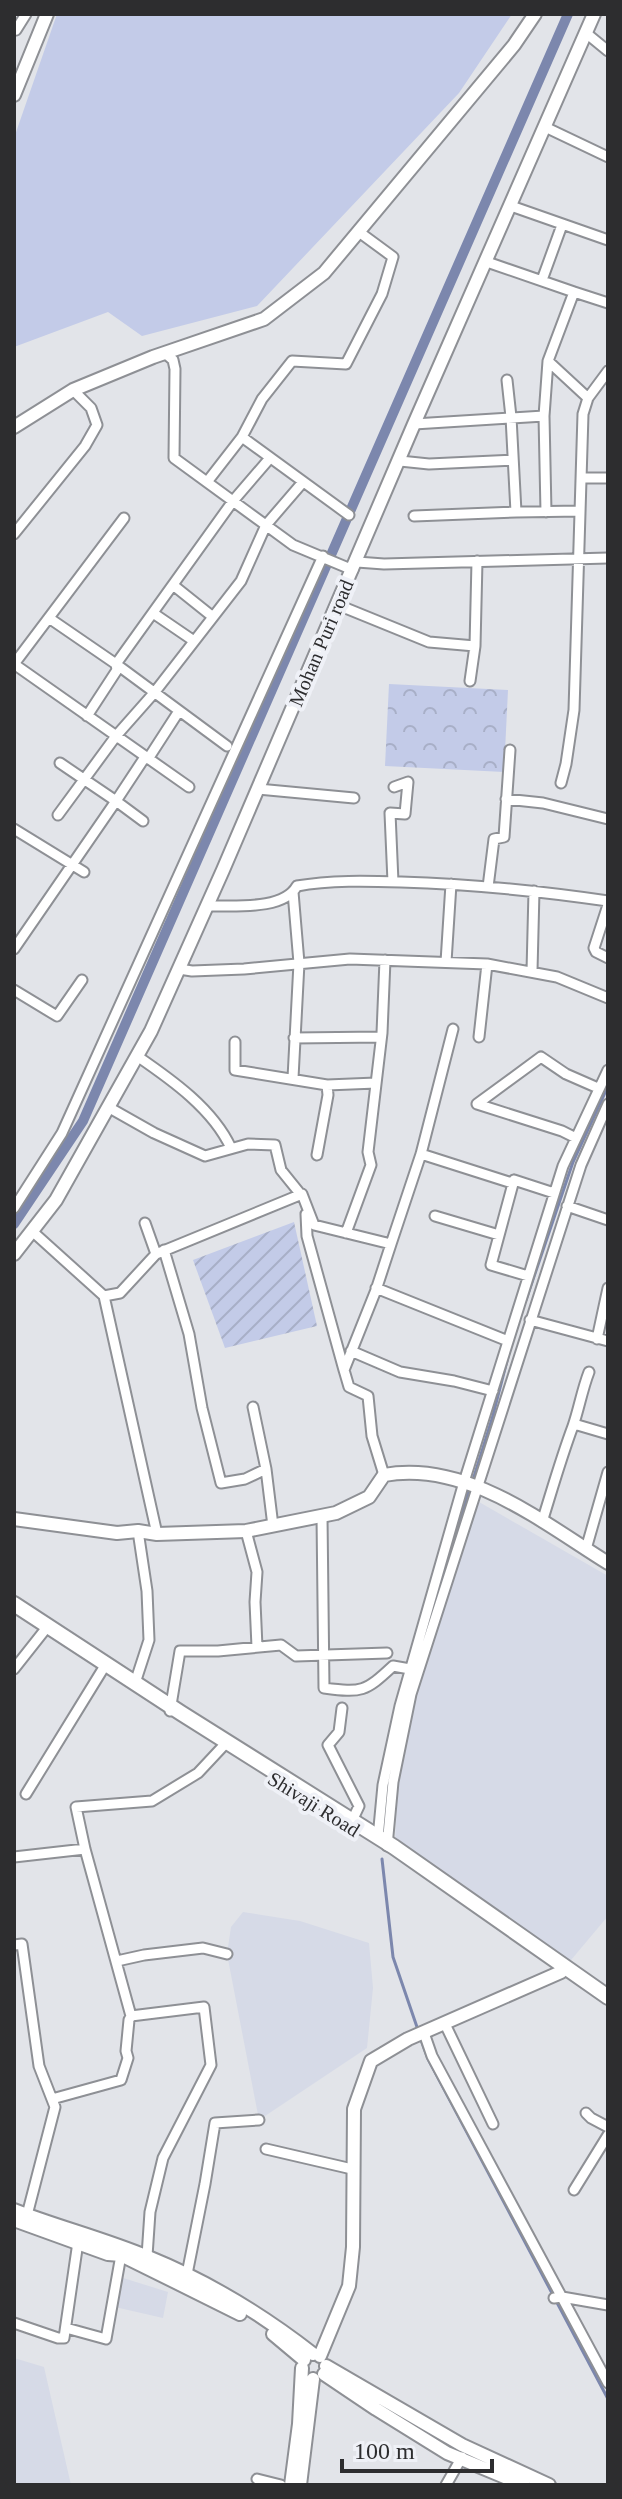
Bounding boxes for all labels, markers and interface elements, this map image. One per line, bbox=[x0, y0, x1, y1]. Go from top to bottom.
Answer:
street label: Mohan Puri road bbox=[284, 576, 358, 710]
street label: Shivaji Road bbox=[264, 1767, 364, 1842]
scale bar bbox=[342, 2423, 492, 2473]
text: 100 m bbox=[354, 2438, 415, 2464]

